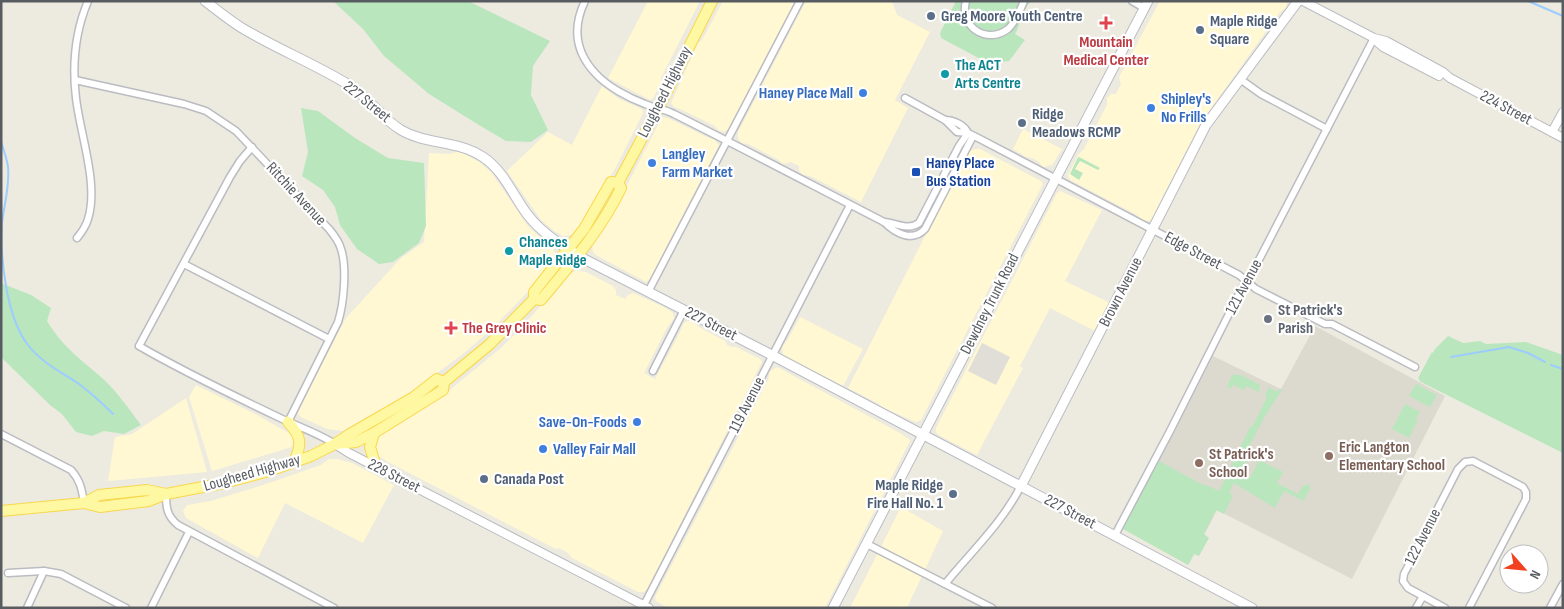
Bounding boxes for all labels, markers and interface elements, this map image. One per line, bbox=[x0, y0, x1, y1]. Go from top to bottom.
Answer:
place label: Greg Moore Youth Centre bbox=[941, 7, 1083, 26]
marker: Greg Moore Youth Centre bbox=[925, 10, 937, 22]
place label: Maple Ridge Square bbox=[1210, 12, 1278, 49]
marker: Mountain Medical Center bbox=[1099, 16, 1113, 30]
marker: Maple Ridge Square bbox=[1194, 24, 1206, 36]
place label: Mountain Medical Center bbox=[1063, 33, 1149, 70]
street label: Lougheed Highway bbox=[634, 43, 696, 141]
place label: The ACT Arts Centre bbox=[954, 56, 1021, 93]
marker: The ACT Arts Centre bbox=[939, 68, 951, 80]
street label: 227 Street bbox=[339, 77, 395, 127]
place label: Haney Place Mall bbox=[759, 84, 853, 103]
street label: 224 Street bbox=[1477, 86, 1535, 130]
marker: Haney Place Mall bbox=[857, 87, 869, 99]
place label: Shipley's No Frills bbox=[1161, 90, 1211, 127]
marker: Shipley's No Frills bbox=[1145, 102, 1157, 114]
place label: Ridge Meadows RCMP bbox=[1032, 105, 1121, 142]
marker: Ridge Meadows RCMP bbox=[1016, 117, 1028, 129]
place label: Langley Farm Market bbox=[662, 145, 733, 182]
place label: Haney Place Bus Station bbox=[926, 154, 995, 191]
marker: Langley Farm Market bbox=[646, 157, 658, 169]
street label: Ritchie Avenue bbox=[262, 158, 330, 230]
marker: Haney Place Bus Station bbox=[910, 166, 922, 178]
street label: Edge Street bbox=[1161, 228, 1225, 274]
place label: Chances Maple Ridge bbox=[519, 233, 587, 270]
marker: Chances Maple Ridge bbox=[503, 245, 515, 257]
street label: Dewdney Trunk Road bbox=[956, 250, 1024, 358]
street label: Brown Avenue bbox=[1095, 254, 1147, 330]
street label: 121 Avenue bbox=[1222, 256, 1266, 318]
place label: St Patrick's Parish bbox=[1278, 301, 1343, 338]
street label: 227 Street bbox=[682, 303, 740, 345]
marker: St Patrick's Parish bbox=[1262, 313, 1274, 325]
place label: The Grey Clinic bbox=[462, 319, 547, 338]
marker: The Grey Clinic bbox=[444, 321, 458, 335]
street label: 119 Avenue bbox=[725, 374, 769, 436]
place label: Save-On-Foods bbox=[539, 413, 627, 432]
marker: Save-On-Foods bbox=[631, 416, 643, 428]
place label: Eric Langton Elementary School bbox=[1339, 438, 1445, 475]
place label: Valley Fair Mall bbox=[553, 440, 636, 459]
marker: Valley Fair Mall bbox=[537, 443, 549, 455]
place label: St Patrick's School bbox=[1209, 445, 1274, 482]
street label: Lougheed Highway bbox=[201, 450, 303, 496]
marker: Eric Langton Elementary School bbox=[1323, 450, 1335, 462]
street label: 228 Street bbox=[365, 455, 424, 497]
marker: St Patrick's School bbox=[1193, 457, 1205, 469]
place label: Canada Post bbox=[494, 470, 564, 489]
marker: Canada Post bbox=[478, 473, 490, 485]
place label: Maple Ridge Fire Hall No. 1 bbox=[867, 476, 944, 513]
marker: Maple Ridge Fire Hall No. 1 bbox=[947, 488, 959, 500]
street label: 227 Street bbox=[1041, 490, 1099, 534]
street label: 122 Avenue bbox=[1401, 506, 1445, 568]
north arrow bbox=[1499, 544, 1549, 594]
text: N bbox=[1526, 567, 1544, 582]

